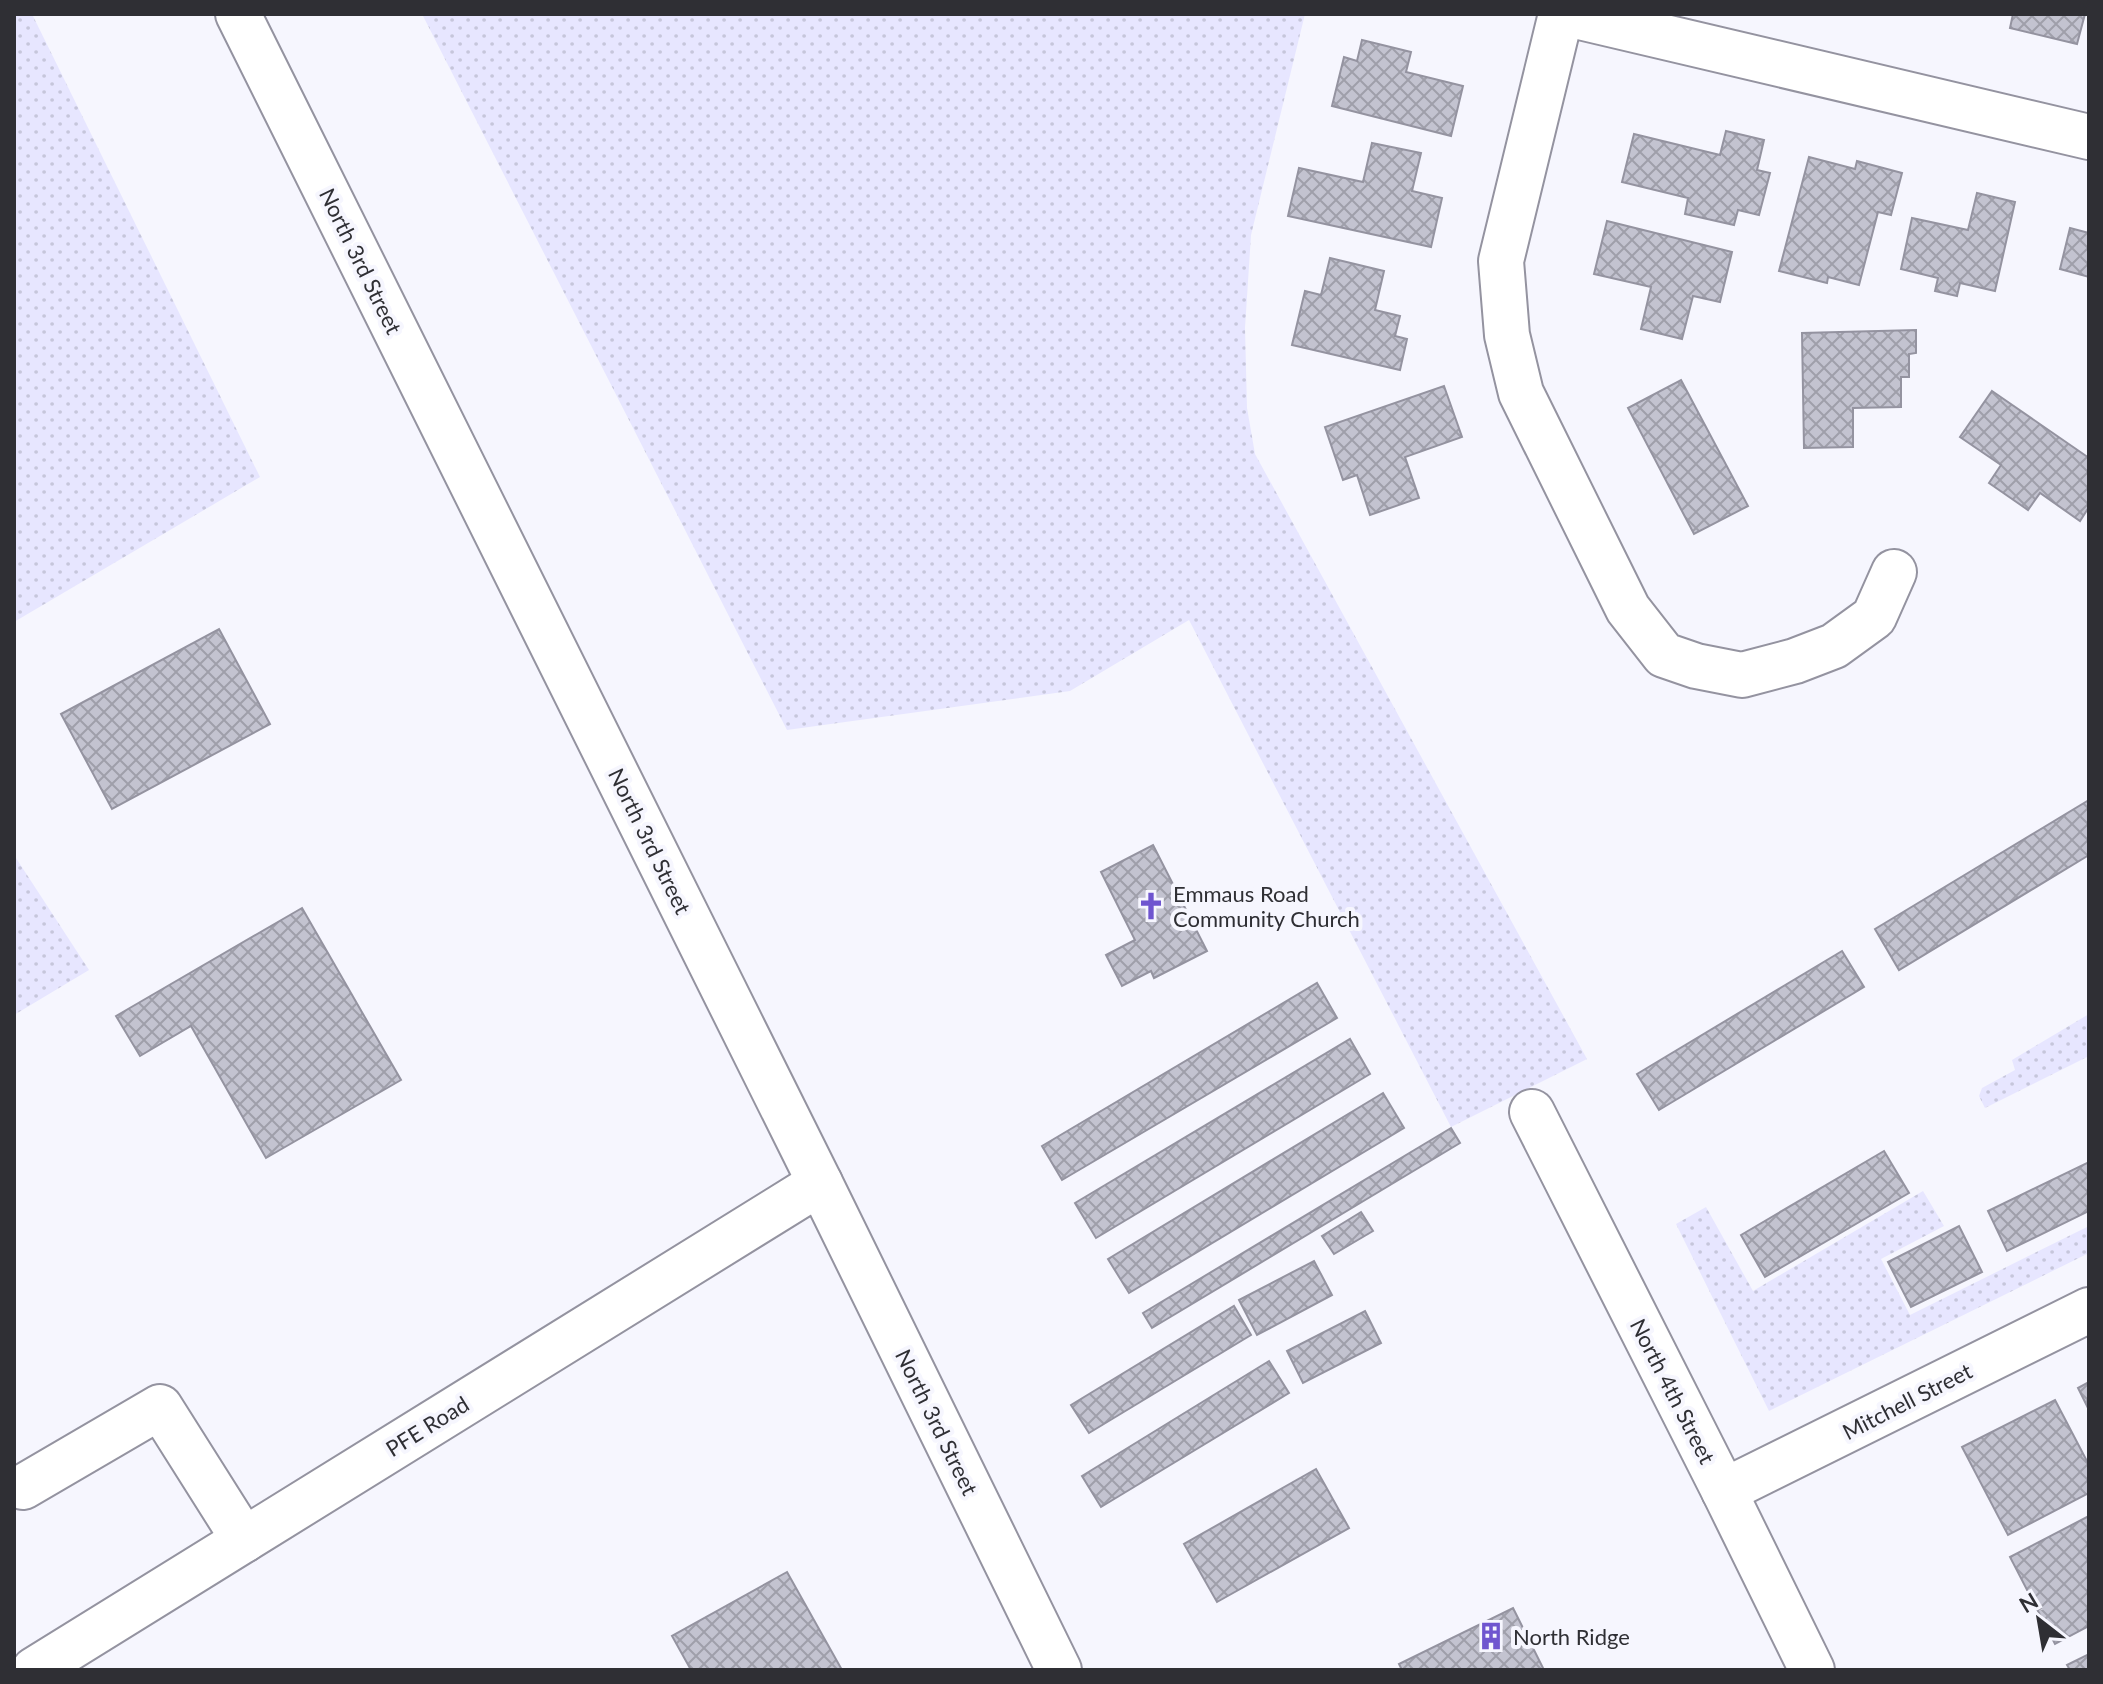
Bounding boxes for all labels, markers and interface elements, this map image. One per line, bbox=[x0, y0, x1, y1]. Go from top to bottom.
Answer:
street label: North 3rd Street bbox=[314, 184, 408, 338]
street label: North 3rd Street bbox=[603, 764, 697, 918]
place label: Emmaus Road Community Church bbox=[1173, 880, 1360, 932]
church icon: Emmaus Road Community Church bbox=[1136, 891, 1166, 921]
street label: North 4th Street bbox=[1625, 1314, 1721, 1468]
street label: North 3rd Street bbox=[890, 1345, 984, 1499]
street label: Mitchell Street bbox=[1838, 1357, 1976, 1445]
street label: PFE Road bbox=[380, 1390, 474, 1462]
north arrow bbox=[1999, 1580, 2079, 1660]
text: N bbox=[2014, 1586, 2043, 1618]
building icon: North Ridge bbox=[1476, 1621, 1506, 1651]
place label: North Ridge bbox=[1513, 1623, 1630, 1650]

